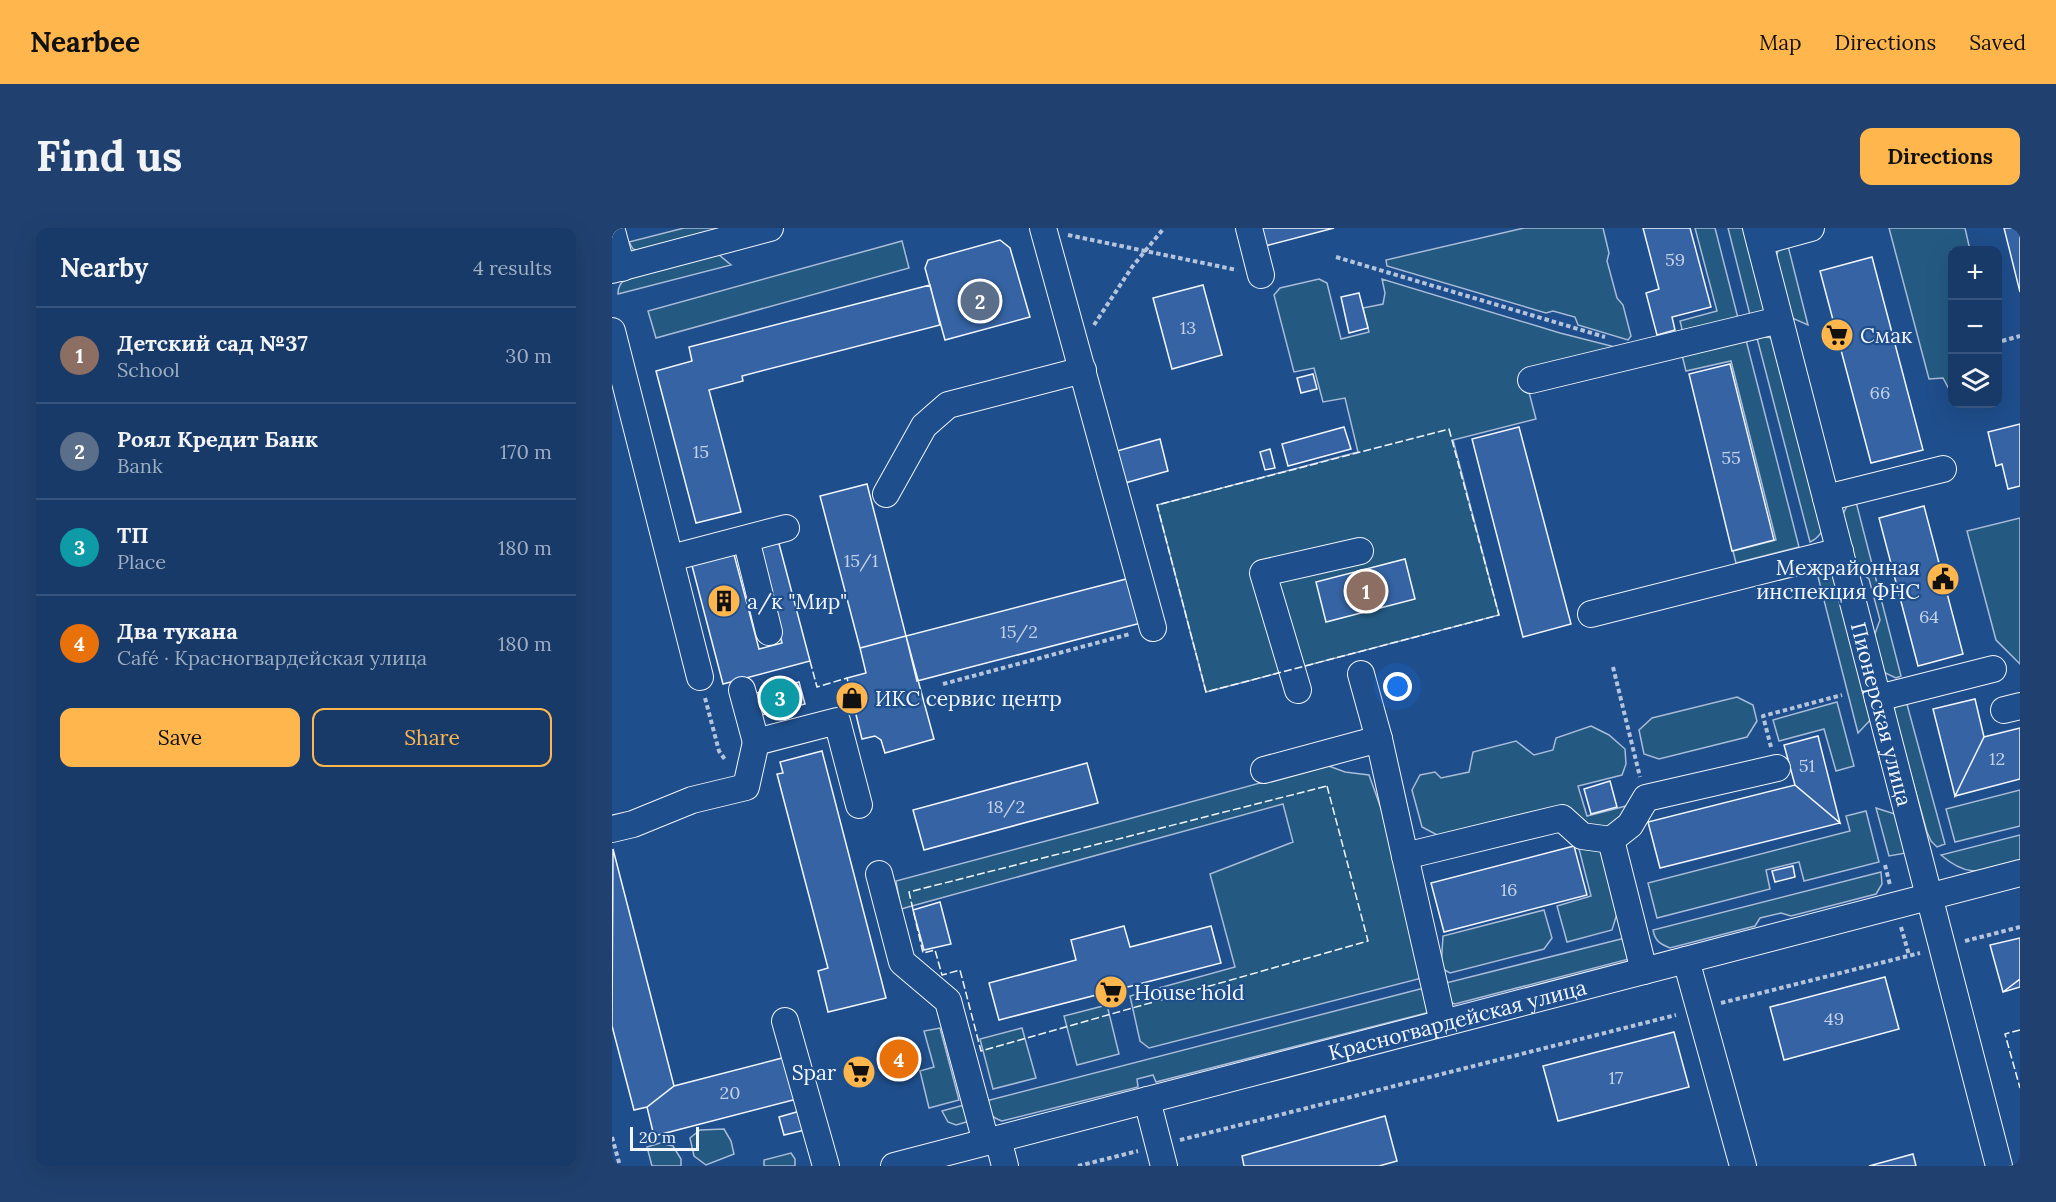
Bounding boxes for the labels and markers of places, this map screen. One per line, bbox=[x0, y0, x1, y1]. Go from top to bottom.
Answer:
pin: 2 bbox=[960, 278, 1000, 324]
supermarket icon: Смак bbox=[1819, 317, 1855, 353]
place label: Смак bbox=[1860, 322, 1913, 349]
place label: Межрайонная инспекция ФНС bbox=[1756, 554, 1920, 605]
public building icon: Межрайонная инспекция ФНС bbox=[1925, 561, 1961, 597]
pin: 1 bbox=[1346, 568, 1386, 614]
building icon: а/к "Мир" bbox=[706, 583, 742, 619]
place label: а/к "Мир" bbox=[747, 588, 847, 615]
pin: 3 bbox=[760, 676, 800, 720]
shop icon: ИКС сервис центр bbox=[834, 680, 870, 716]
place label: ИКС сервис центр bbox=[875, 685, 1062, 712]
supermarket icon: House hold bbox=[1093, 974, 1129, 1010]
place label: House hold bbox=[1134, 979, 1245, 1006]
pin: 4 bbox=[880, 1036, 918, 1082]
supermarket icon: Spar bbox=[841, 1054, 877, 1090]
place label: Spar bbox=[792, 1059, 836, 1086]

